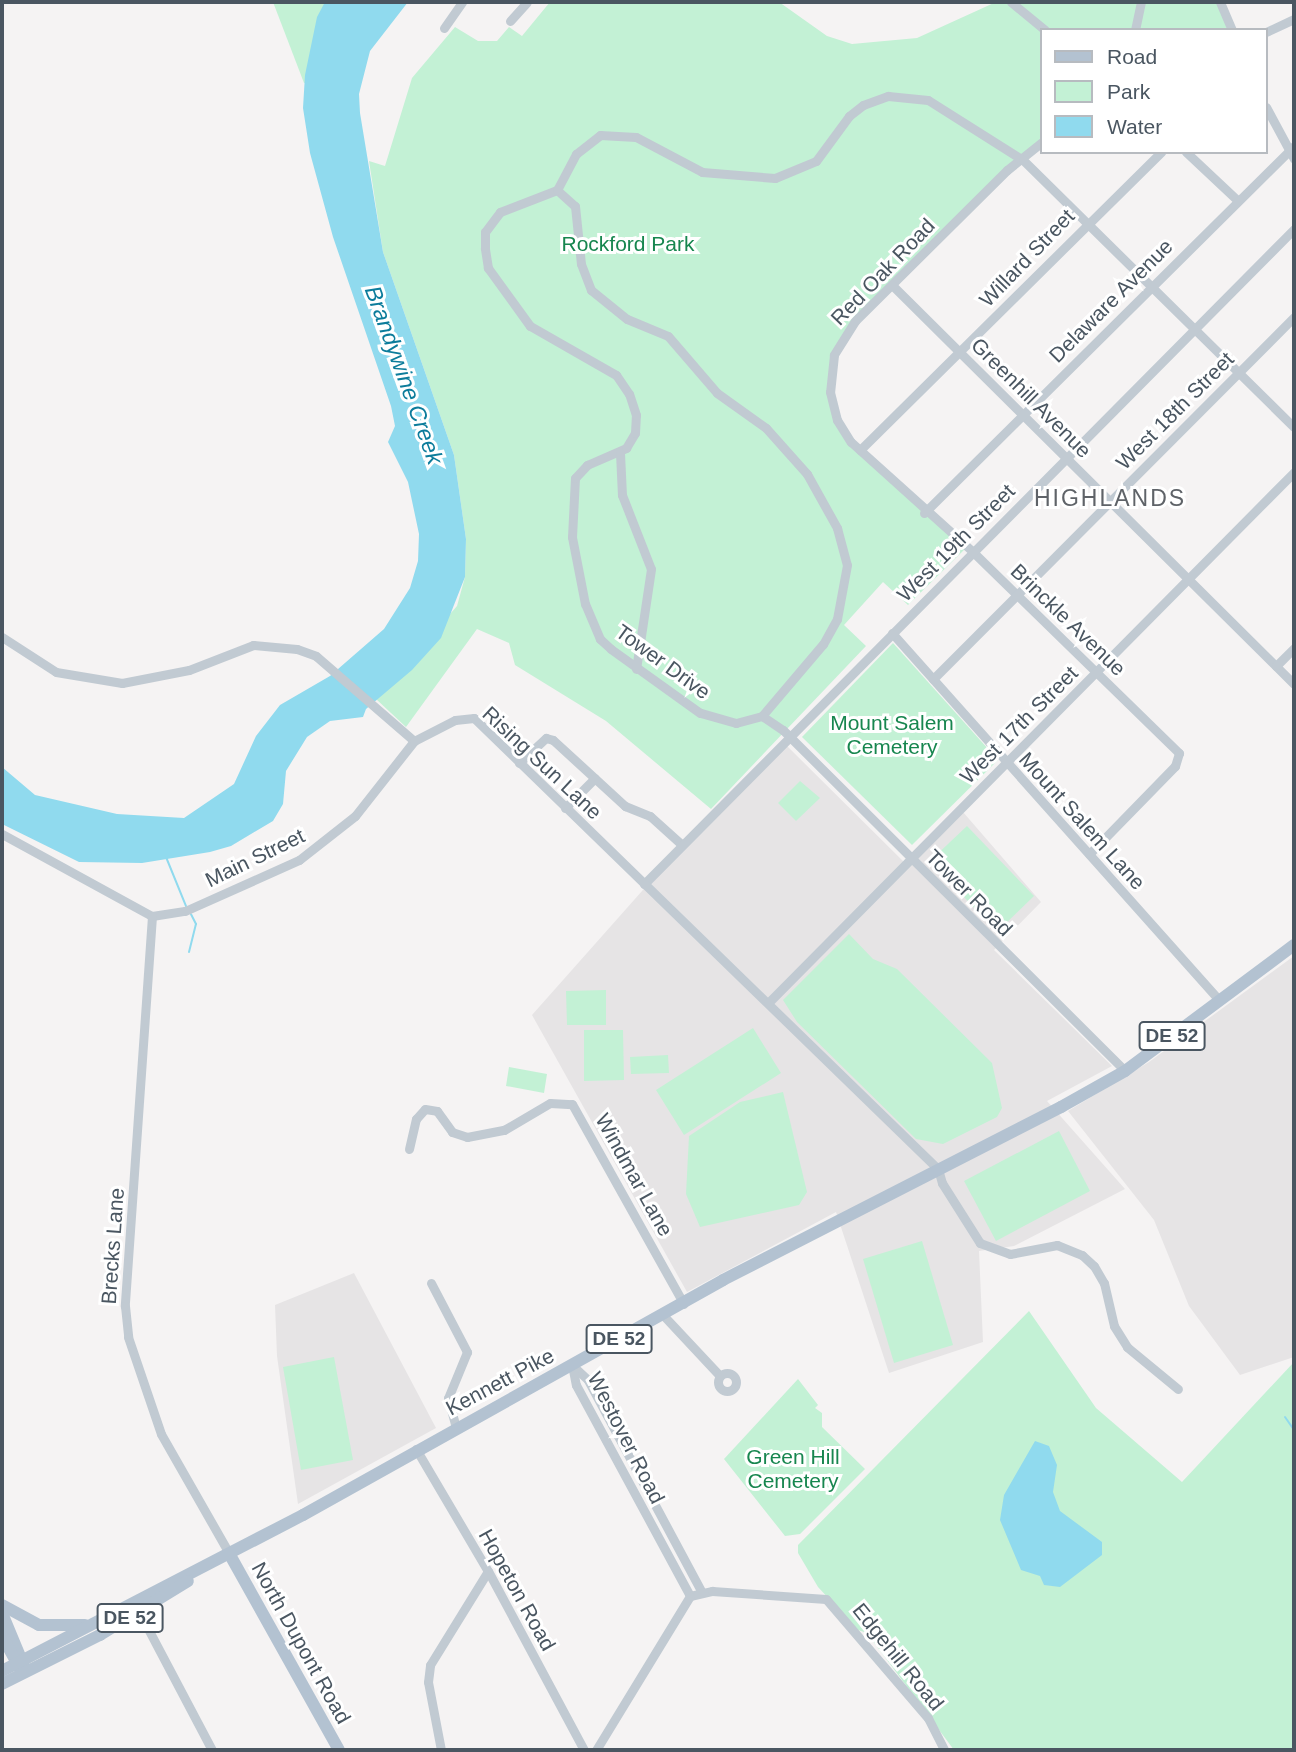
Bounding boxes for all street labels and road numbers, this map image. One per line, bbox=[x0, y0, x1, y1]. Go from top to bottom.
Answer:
street label: Willard Street bbox=[974, 204, 1080, 312]
street label: Red Oak Road bbox=[826, 213, 940, 331]
street label: Delaware Avenue bbox=[1044, 234, 1178, 368]
street label: Greenhill Avenue bbox=[965, 332, 1097, 464]
street label: West 18th Street bbox=[1111, 347, 1239, 475]
street label: West 19th Street bbox=[892, 479, 1020, 607]
street label: Brinckle Avenue bbox=[1005, 558, 1131, 682]
street label: Tower Drive bbox=[611, 619, 715, 705]
street label: West 17th Street bbox=[955, 661, 1083, 789]
street label: Rising Sun Lane bbox=[477, 701, 607, 825]
street label: Mount Salem Lane bbox=[1014, 747, 1150, 895]
street label: Main Street bbox=[201, 823, 309, 893]
street label: Tower Road bbox=[920, 844, 1018, 942]
road number: DE 52 bbox=[1137, 1020, 1207, 1052]
street label: Windmar Lane bbox=[590, 1109, 678, 1241]
street label: Brecks Lane bbox=[96, 1187, 130, 1305]
road number: DE 52 bbox=[584, 1324, 654, 1354]
street label: Kennett Pike bbox=[442, 1343, 558, 1421]
street label: Westover Road bbox=[582, 1368, 670, 1508]
street label: Hopeton Road bbox=[473, 1525, 561, 1655]
street label: North Dupont Road bbox=[246, 1558, 356, 1728]
street label: Edgehill Road bbox=[847, 1598, 949, 1716]
road number: DE 52 bbox=[95, 1602, 165, 1634]

